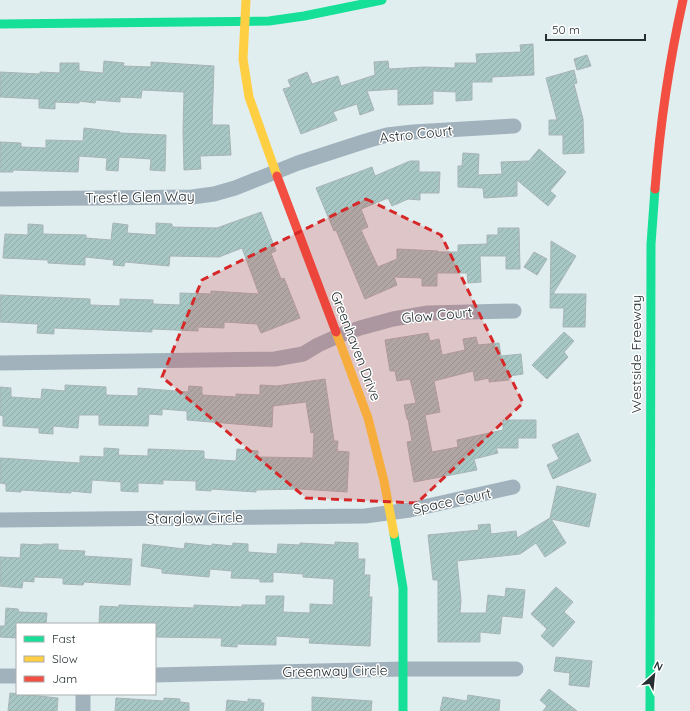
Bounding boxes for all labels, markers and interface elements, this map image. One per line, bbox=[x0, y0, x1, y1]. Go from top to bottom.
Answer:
scale bar bbox=[546, 16, 645, 42]
text: 50 m bbox=[552, 22, 580, 37]
street label: Astro Court bbox=[379, 121, 454, 147]
street label: Trestle Glen Way bbox=[85, 187, 195, 207]
street label: Greenhaven Drive bbox=[327, 289, 385, 403]
street label: Westside Freeway bbox=[627, 295, 645, 413]
street label: Glow Court bbox=[401, 303, 474, 327]
street label: Space Court bbox=[411, 484, 493, 518]
street label: Starglow Circle bbox=[147, 508, 243, 528]
legend bbox=[16, 623, 156, 695]
text: Fast bbox=[52, 631, 76, 646]
text: Slow bbox=[52, 651, 78, 666]
north arrow bbox=[634, 655, 674, 695]
text: N bbox=[652, 658, 665, 674]
street label: Greenway Circle bbox=[282, 661, 388, 681]
text: Jam bbox=[52, 671, 77, 686]

